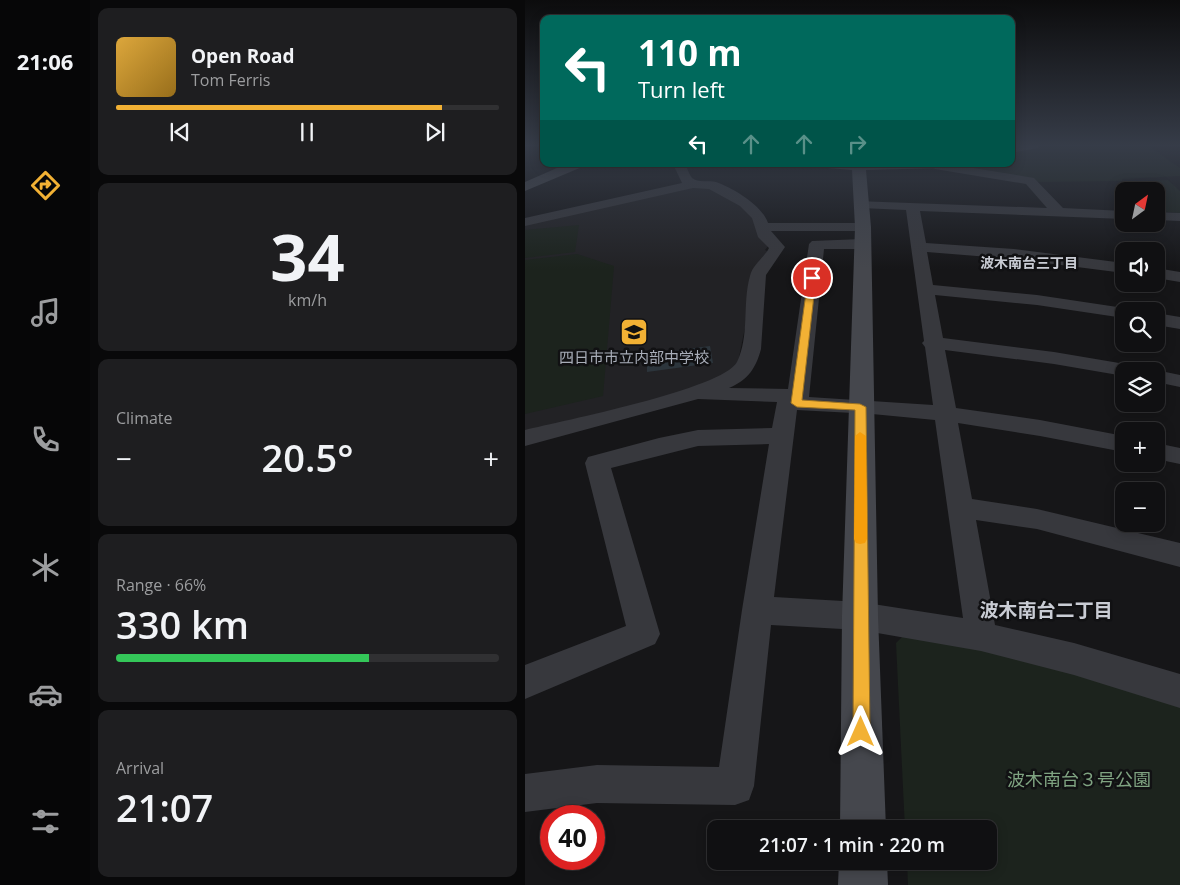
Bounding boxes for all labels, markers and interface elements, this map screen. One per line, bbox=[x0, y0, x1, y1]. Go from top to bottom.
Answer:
text: 110 m bbox=[638, 29, 742, 76]
icon: left bbox=[555, 35, 620, 100]
text: Open Road bbox=[191, 43, 295, 69]
text: 21:06 bbox=[17, 46, 73, 76]
text: Tom Ferris bbox=[191, 69, 270, 91]
text: Turn left bbox=[638, 74, 725, 104]
icon: previous bbox=[166, 118, 194, 146]
icon: pause bbox=[293, 118, 321, 146]
icon: next bbox=[421, 118, 449, 146]
icon: left bbox=[684, 130, 712, 158]
icon: ahead bbox=[737, 130, 765, 158]
icon: ahead bbox=[790, 130, 818, 158]
icon: right bbox=[843, 130, 871, 158]
icon: directions bbox=[28, 168, 63, 203]
north arrow bbox=[1115, 182, 1165, 232]
map controls bbox=[1115, 182, 1165, 532]
text: 34 bbox=[270, 212, 345, 300]
button: sound bbox=[1115, 242, 1165, 292]
district label: 波木南台三丁目 bbox=[980, 253, 1078, 272]
pin bbox=[791, 257, 833, 299]
icon: arrive bbox=[798, 264, 826, 292]
text: km/h bbox=[288, 289, 327, 311]
icon: music bbox=[28, 295, 63, 330]
button: search bbox=[1115, 302, 1165, 352]
school or university icon: 四日市市立内部中学校 bbox=[619, 317, 649, 347]
place label: 四日市市立内部中学校 bbox=[559, 347, 709, 367]
button: layers bbox=[1115, 362, 1165, 412]
text: Climate bbox=[116, 407, 173, 429]
icon: phone bbox=[28, 422, 63, 457]
button: + bbox=[1115, 422, 1165, 472]
text: 20.5° bbox=[262, 431, 353, 483]
text: − bbox=[116, 439, 132, 477]
text: + bbox=[483, 439, 499, 477]
button: − bbox=[1115, 482, 1165, 532]
icon: climate bbox=[28, 550, 63, 585]
text: Range · 66% bbox=[116, 574, 206, 596]
district label: 波木南台二丁目 bbox=[979, 597, 1113, 623]
text: 330 km bbox=[116, 598, 249, 650]
icon: car bbox=[28, 677, 63, 712]
position arrow bbox=[834, 705, 886, 757]
text: Arrival bbox=[116, 757, 164, 779]
park label: 波木南台３号公園 bbox=[1007, 767, 1151, 791]
text: 21:07 bbox=[116, 781, 213, 833]
icon: filters bbox=[28, 804, 63, 839]
speed limit sign: 40 bbox=[540, 805, 605, 870]
text: 21:07 · 1 min · 220 m bbox=[759, 832, 945, 858]

